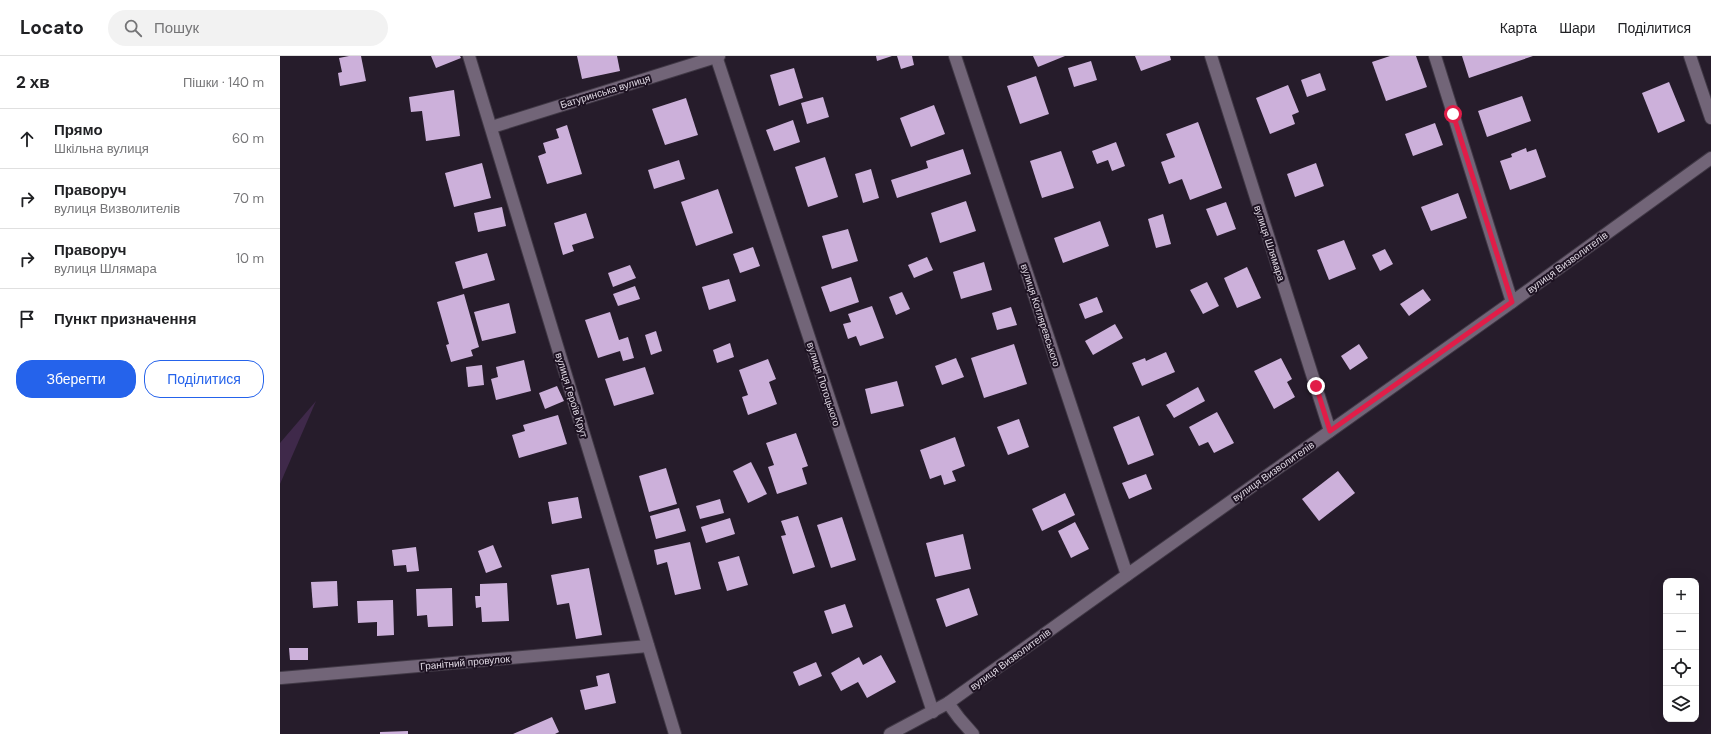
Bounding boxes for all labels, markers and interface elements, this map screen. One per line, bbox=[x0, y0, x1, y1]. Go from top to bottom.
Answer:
search box bbox=[108, 10, 388, 46]
text: Locato bbox=[20, 15, 84, 40]
icon: search bbox=[122, 17, 144, 39]
text: Пошук bbox=[154, 18, 199, 38]
text: Карта bbox=[1500, 19, 1537, 37]
text: Шари bbox=[1559, 19, 1595, 37]
text: Поділитися bbox=[1617, 19, 1691, 37]
text: 2 хв bbox=[16, 71, 50, 93]
street label: Батуринська вулиця bbox=[558, 72, 652, 111]
text: Пішки · 140 m bbox=[183, 74, 264, 91]
route start bbox=[1444, 105, 1462, 123]
text: Прямо bbox=[54, 120, 103, 140]
icon: ahead bbox=[16, 128, 38, 150]
text: 60 m bbox=[232, 130, 264, 147]
text: Шкільна вулиця bbox=[54, 140, 149, 157]
text: Праворуч bbox=[54, 180, 127, 200]
icon: right bbox=[16, 188, 38, 210]
text: 70 m bbox=[233, 190, 264, 207]
text: вулиця Визволителів bbox=[54, 200, 180, 217]
street label: вулиця Шлямара bbox=[1251, 204, 1288, 283]
street label: вулиця Визволителів bbox=[1524, 229, 1610, 296]
text: Праворуч bbox=[54, 240, 127, 260]
icon: right bbox=[16, 248, 38, 270]
text: 10 m bbox=[236, 250, 264, 267]
text: вулиця Шлямара bbox=[54, 260, 157, 277]
street label: вулиця Котляревського bbox=[1018, 262, 1063, 369]
icon: arrive bbox=[16, 308, 38, 330]
text: Пункт призначення bbox=[54, 309, 196, 329]
street label: вулиця Потоцького bbox=[804, 340, 843, 428]
street label: вулиця Героїв Крут bbox=[552, 351, 591, 440]
button: Зберегти bbox=[16, 360, 136, 398]
button: Поділитися bbox=[144, 360, 264, 398]
route end bbox=[1307, 377, 1325, 395]
street label: вулиця Визволителів bbox=[1230, 438, 1317, 505]
map controls bbox=[1663, 578, 1699, 722]
button: + bbox=[1663, 578, 1699, 614]
button: − bbox=[1663, 614, 1699, 650]
street label: вулиця Визволителів bbox=[967, 626, 1053, 693]
button: locate bbox=[1663, 650, 1699, 686]
street label: Гранітний провулок bbox=[420, 652, 511, 673]
button: layers bbox=[1663, 686, 1699, 722]

